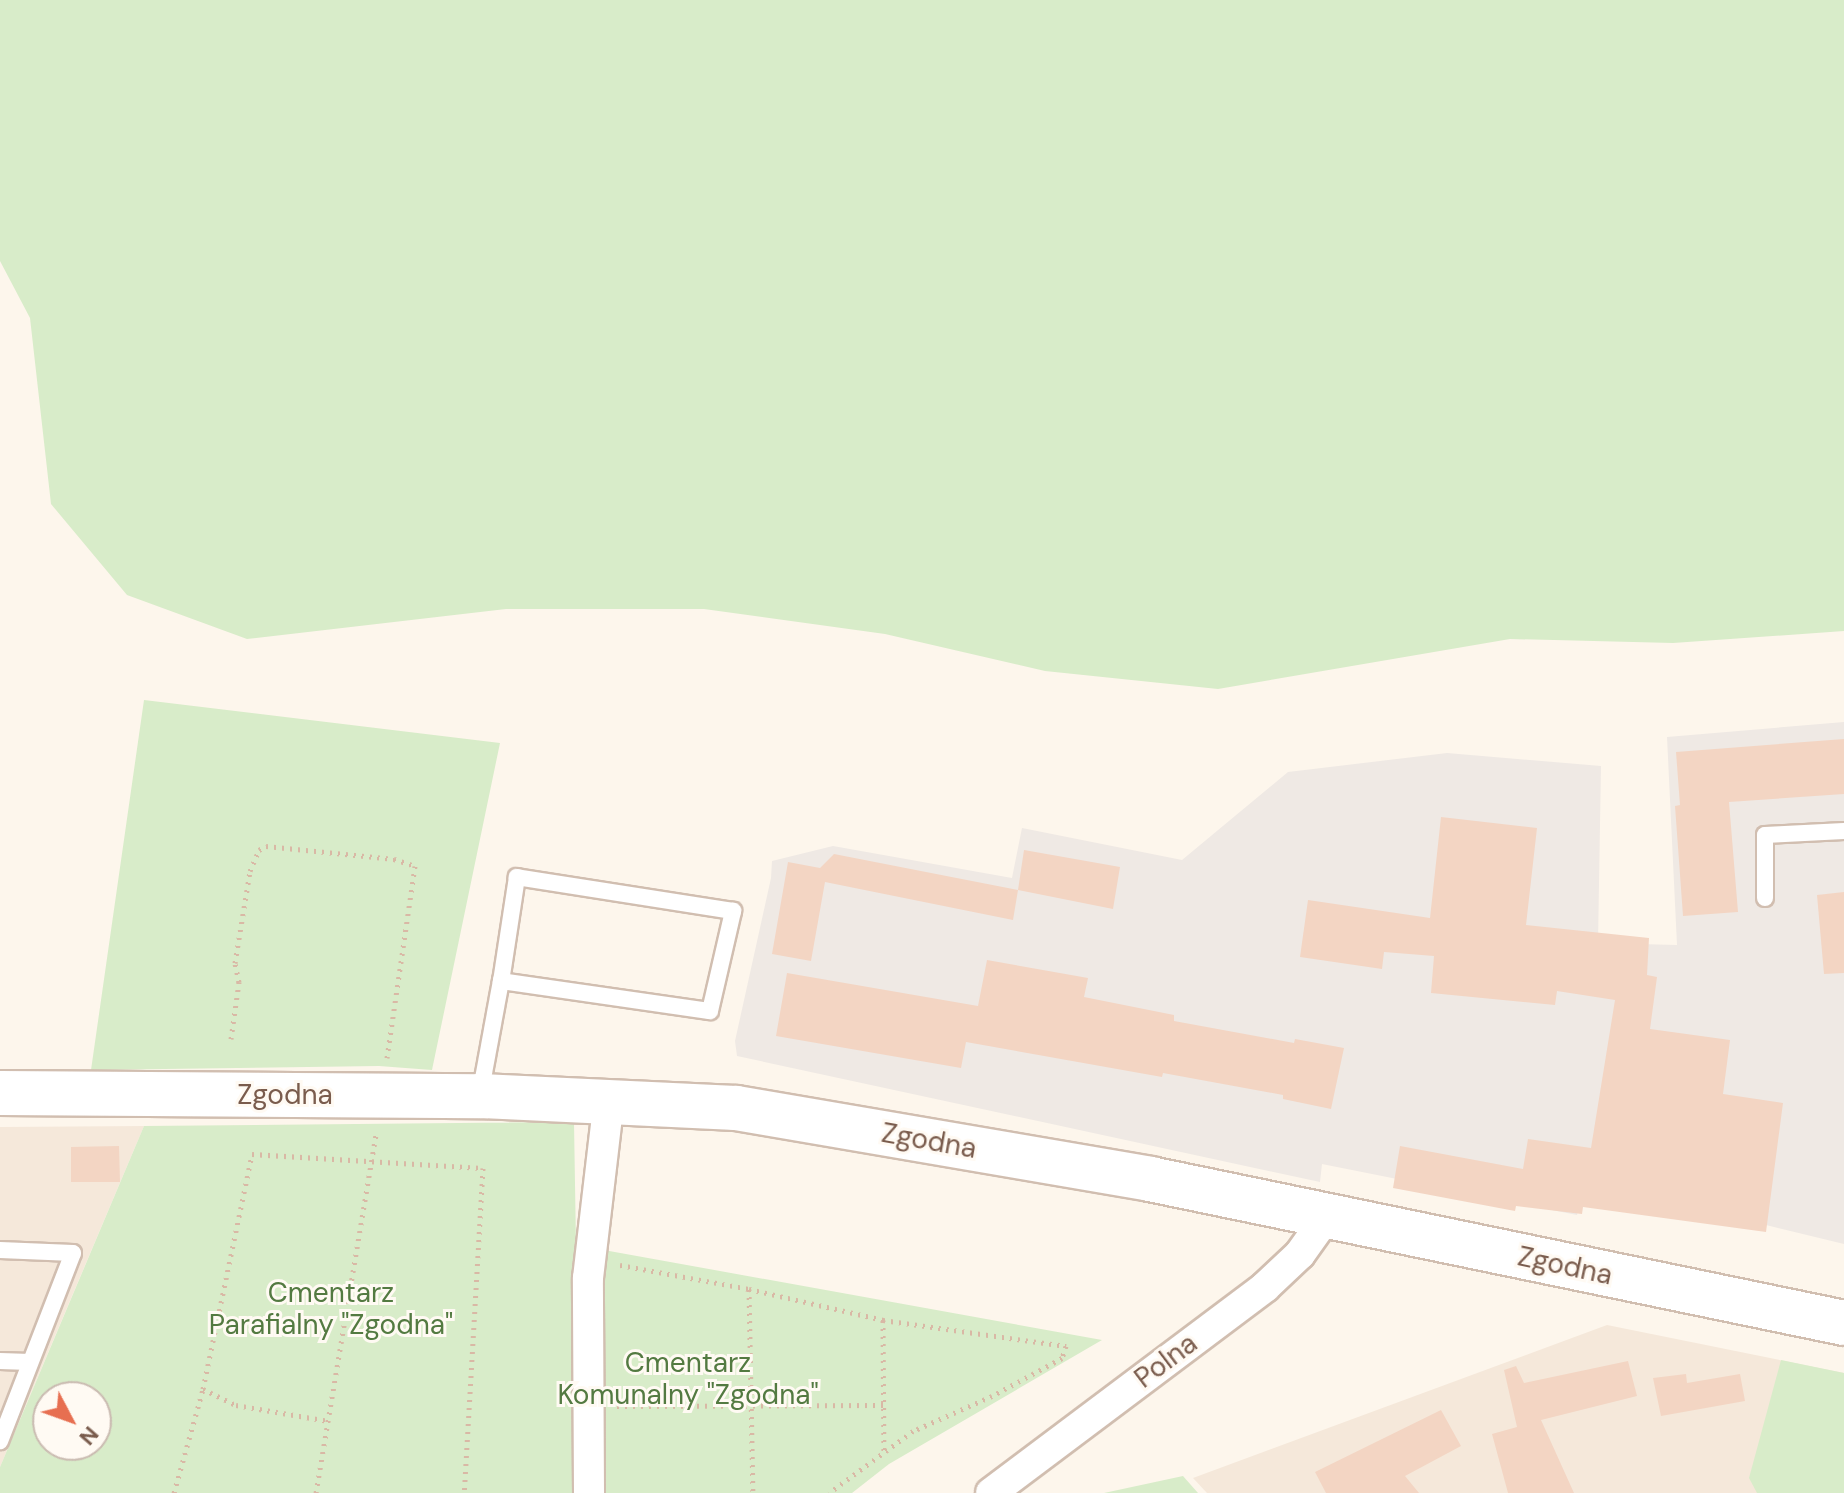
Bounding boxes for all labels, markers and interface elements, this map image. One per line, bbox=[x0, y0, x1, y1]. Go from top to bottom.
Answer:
street label: Zgodna bbox=[237, 1078, 333, 1112]
street label: Zgodna bbox=[879, 1116, 979, 1166]
street label: Zgodna bbox=[1515, 1240, 1615, 1292]
park label: Cmentarz Parafialny "Zgodna" bbox=[209, 1276, 453, 1342]
street label: Polna bbox=[1128, 1327, 1204, 1395]
park label: Cmentarz Komunalny "Zgodna" bbox=[557, 1346, 819, 1412]
north arrow bbox=[32, 1381, 112, 1461]
text: N bbox=[73, 1420, 105, 1451]

